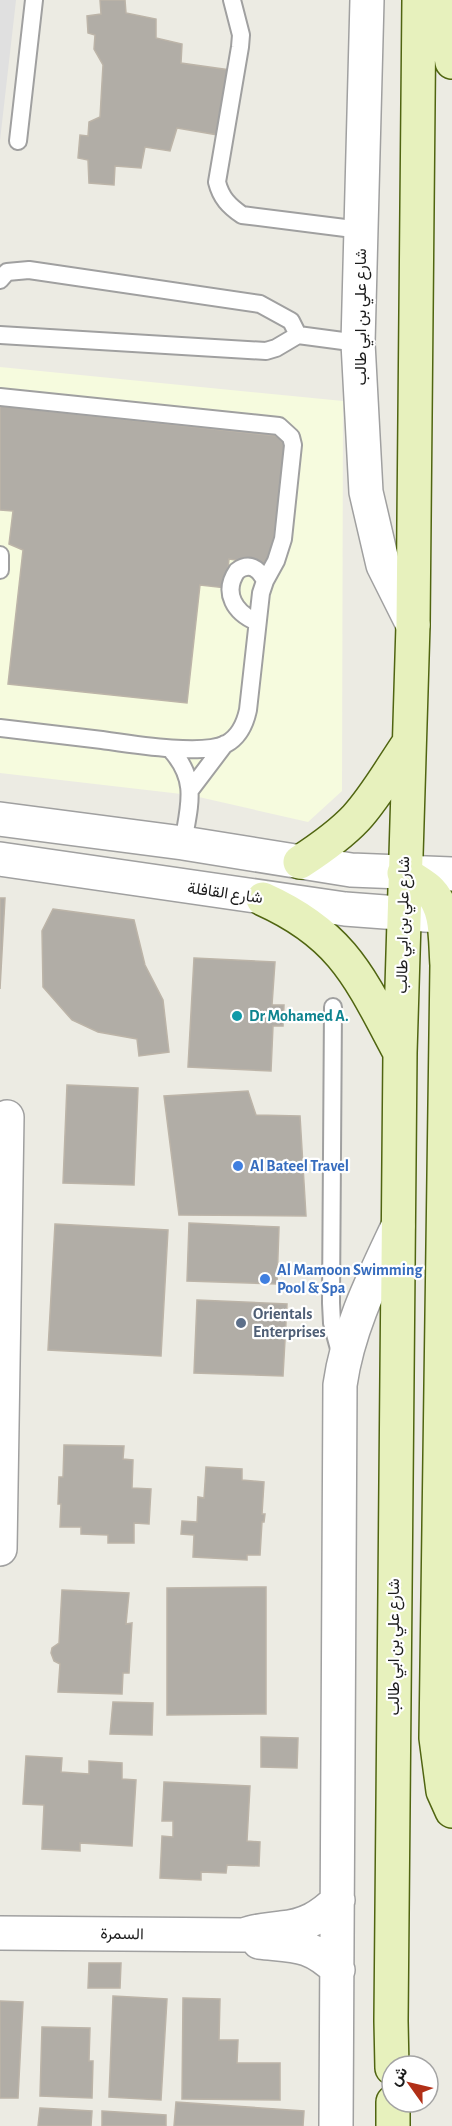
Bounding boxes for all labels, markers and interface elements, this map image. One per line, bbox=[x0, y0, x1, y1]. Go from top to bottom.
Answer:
street label: شارع علي بن ابي طالب bbox=[353, 248, 374, 386]
street label: شارع علي بن ابي طالب bbox=[394, 856, 417, 994]
street label: شارع القافلة bbox=[186, 880, 264, 909]
place label: Dr Mohamed A. bbox=[249, 1008, 349, 1024]
marker: Dr Mohamed A. bbox=[230, 1009, 244, 1023]
place label: Al Bateel Travel bbox=[250, 1158, 349, 1174]
marker: Al Bateel Travel bbox=[231, 1159, 245, 1173]
place label: Al Mamoon Swimming Pool & Spa bbox=[277, 1262, 423, 1296]
marker: Al Mamoon Swimming Pool & Spa bbox=[258, 1272, 272, 1286]
place label: Orientals Enterprises bbox=[253, 1306, 326, 1340]
marker: Orientals Enterprises bbox=[234, 1316, 248, 1330]
street label: شارع علي بن ابي طالب bbox=[386, 1578, 407, 1716]
street label: السمرة bbox=[100, 1926, 144, 1944]
north arrow bbox=[380, 2054, 440, 2114]
text: ش bbox=[386, 2064, 411, 2089]

